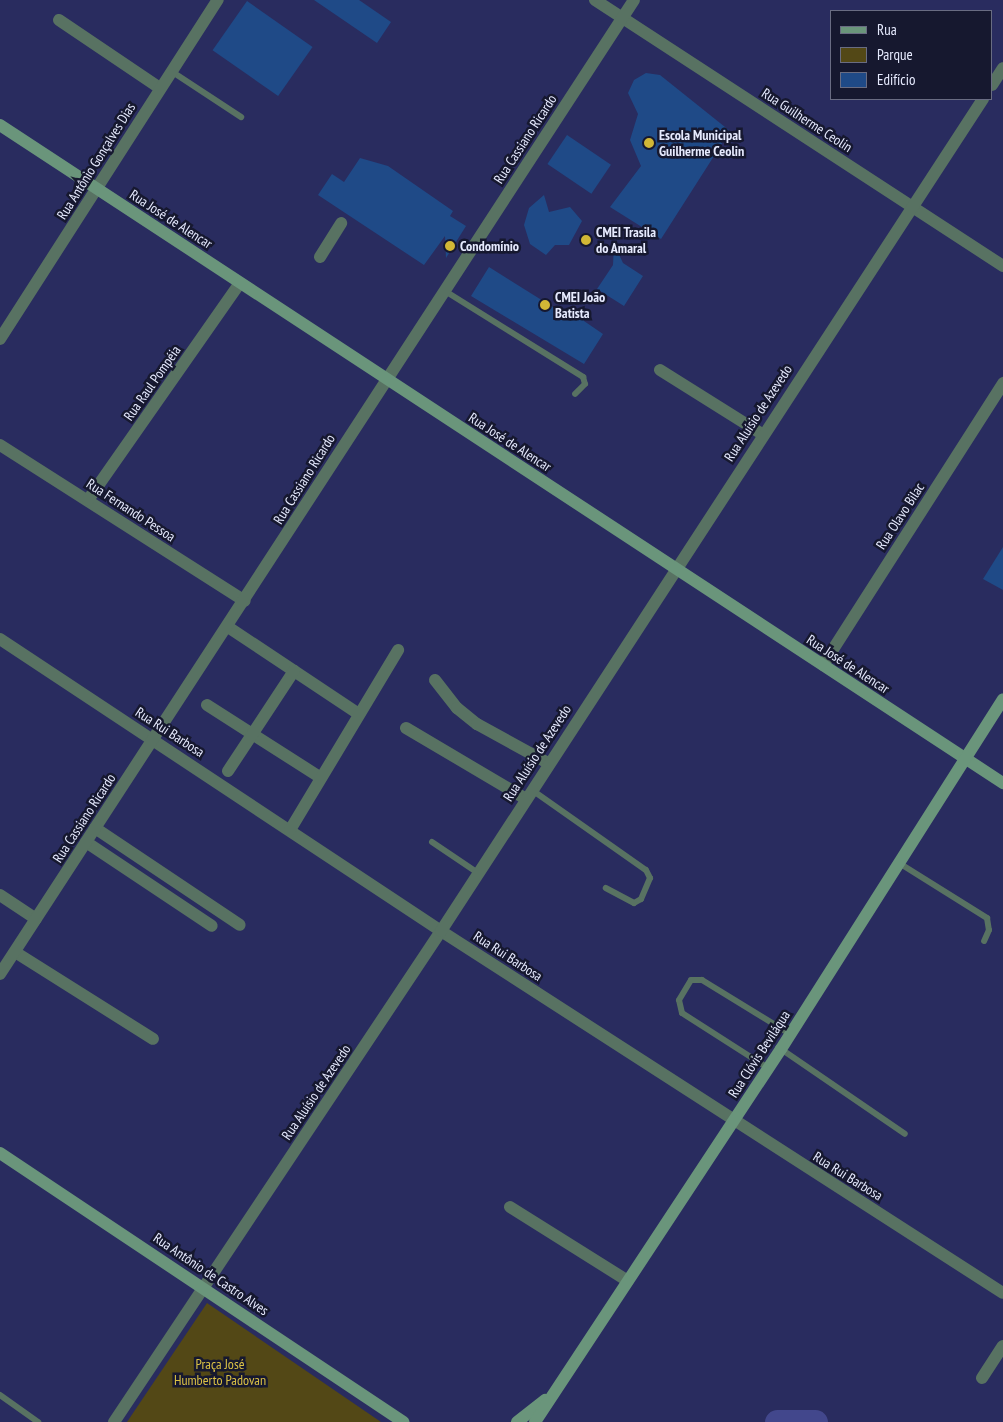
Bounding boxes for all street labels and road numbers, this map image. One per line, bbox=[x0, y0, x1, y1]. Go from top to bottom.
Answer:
street label: Rua Guilherme Ceolin bbox=[759, 85, 855, 155]
street label: Rua Cassiano Ricardo bbox=[490, 91, 560, 187]
street label: Rua Antônio Gonçalves Dias bbox=[53, 99, 139, 223]
street label: Rua José de Alencar bbox=[126, 186, 216, 252]
street label: Rua Raul Pompéia bbox=[120, 342, 184, 424]
street label: Rua Aluísio de Azevedo bbox=[720, 361, 796, 465]
street label: Rua José de Alencar bbox=[465, 409, 555, 475]
street label: Rua Cassiano Ricardo bbox=[270, 431, 338, 527]
street label: Rua Fernando Pessoa bbox=[83, 475, 179, 545]
street label: Rua Olavo Bilac bbox=[872, 480, 928, 552]
street label: Rua José de Alencar bbox=[803, 631, 893, 697]
street label: Rua Aluísio de Azevedo bbox=[499, 701, 575, 805]
street label: Rua Rui Barbosa bbox=[132, 704, 208, 760]
street label: Rua Cassiano Ricardo bbox=[49, 770, 119, 866]
street label: Rua Rui Barbosa bbox=[470, 928, 546, 984]
street label: Rua Clóvis Beviláqua bbox=[725, 1007, 793, 1101]
street label: Rua Aluísio de Azevedo bbox=[278, 1041, 354, 1143]
street label: Rua Rui Barbosa bbox=[810, 1148, 886, 1204]
street label: Rua Antônio de Castro Alves bbox=[150, 1229, 272, 1319]

